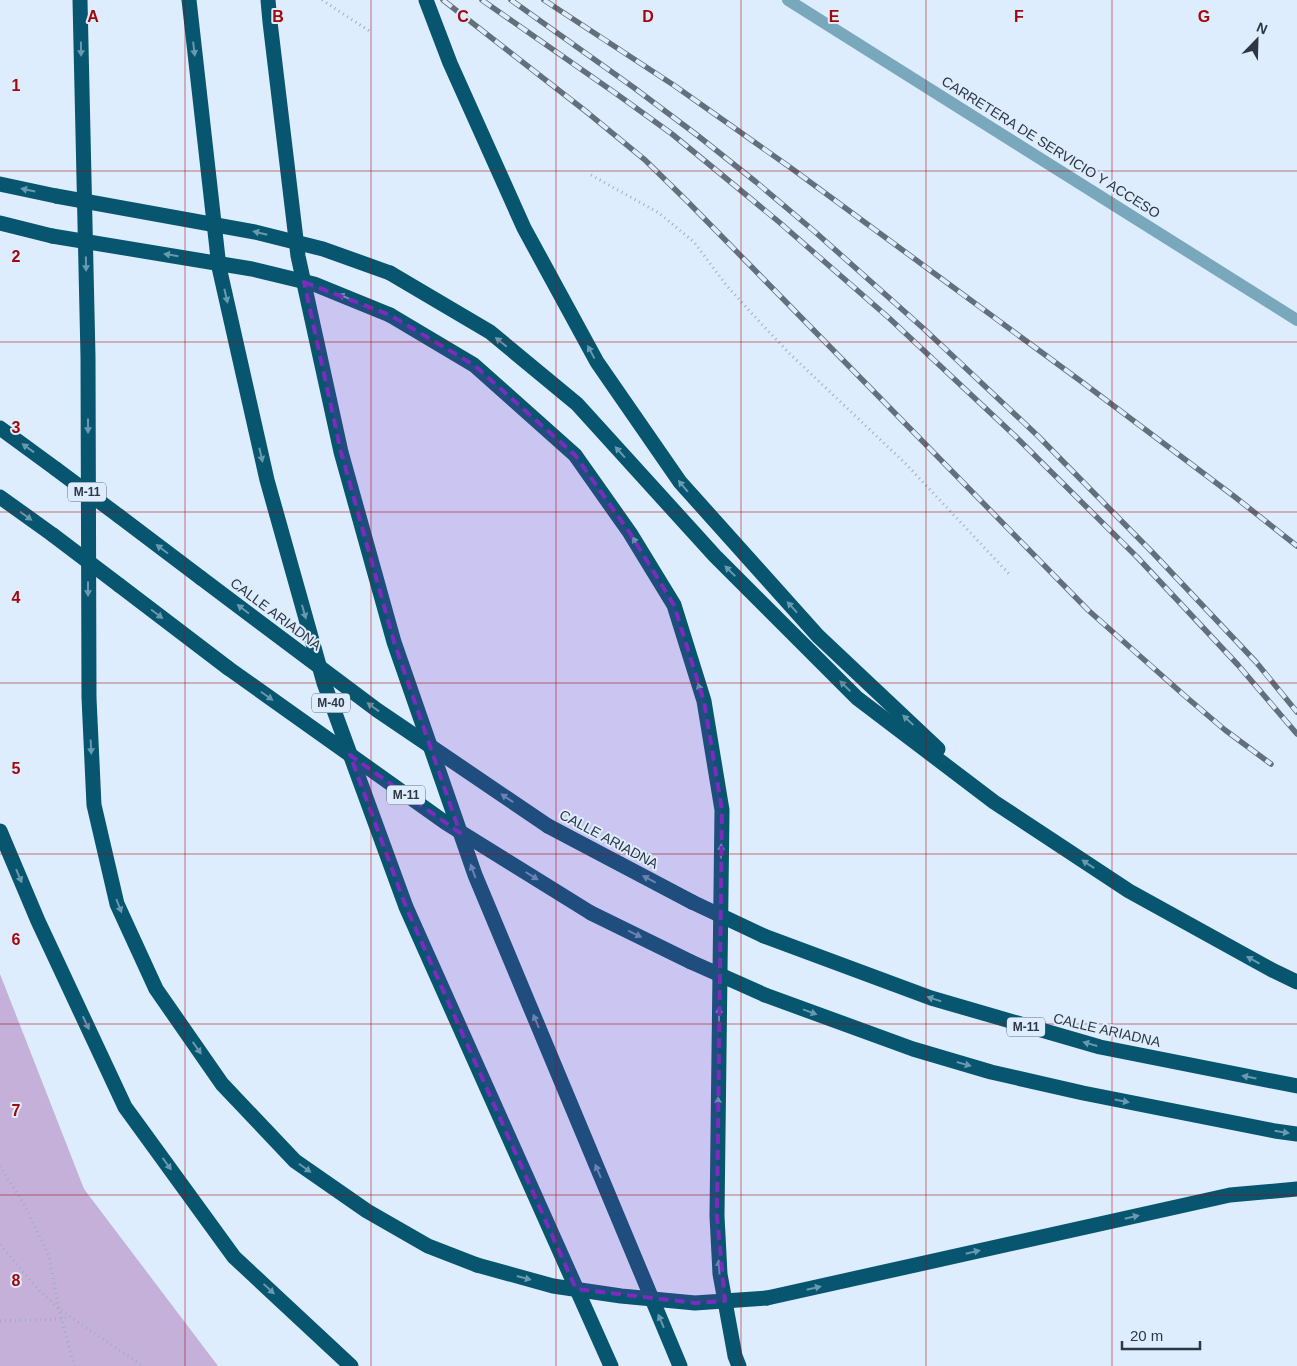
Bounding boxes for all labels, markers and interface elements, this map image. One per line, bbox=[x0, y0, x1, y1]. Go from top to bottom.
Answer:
text: A bbox=[87, 8, 99, 25]
text: B bbox=[272, 8, 284, 25]
text: C bbox=[457, 8, 469, 25]
text: D bbox=[642, 8, 654, 25]
text: E bbox=[829, 8, 840, 25]
text: F bbox=[1014, 8, 1024, 25]
text: G bbox=[1198, 8, 1210, 25]
north arrow bbox=[1232, 15, 1282, 65]
text: N bbox=[1254, 19, 1270, 37]
one-way arrow bbox=[77, 41, 85, 57]
one-way arrow bbox=[190, 41, 198, 57]
street label: CARRETERA DE SERVICIO Y ACCESO bbox=[939, 73, 1163, 221]
text: 1 bbox=[12, 77, 21, 94]
one-way arrow bbox=[20, 185, 36, 193]
one-way arrow bbox=[252, 229, 267, 237]
text: 2 bbox=[12, 248, 21, 265]
one-way arrow bbox=[162, 251, 178, 259]
one-way arrow bbox=[82, 256, 90, 272]
one-way arrow bbox=[222, 289, 230, 304]
one-way arrow bbox=[338, 292, 352, 300]
one-way arrow bbox=[495, 336, 508, 347]
one-way arrow bbox=[587, 345, 596, 359]
one-way arrow bbox=[84, 418, 92, 434]
text: 3 bbox=[12, 419, 21, 436]
one-way arrow bbox=[21, 443, 35, 453]
one-way arrow bbox=[614, 446, 626, 458]
one-way arrow bbox=[257, 447, 265, 462]
one-way arrow bbox=[678, 479, 689, 492]
road number: M-11 bbox=[68, 482, 106, 502]
one-way arrow bbox=[19, 511, 33, 521]
one-way arrow bbox=[632, 536, 641, 549]
one-way arrow bbox=[156, 543, 169, 554]
one-way arrow bbox=[725, 565, 737, 577]
street label: CALLE ARIADNA bbox=[227, 575, 325, 654]
one-way arrow bbox=[84, 581, 92, 597]
text: 4 bbox=[12, 589, 21, 606]
one-way arrow bbox=[786, 601, 798, 613]
one-way arrow bbox=[237, 604, 250, 615]
one-way arrow bbox=[300, 604, 308, 619]
one-way arrow bbox=[150, 609, 163, 620]
one-way arrow bbox=[839, 680, 851, 692]
one-way arrow bbox=[696, 683, 704, 698]
one-way arrow bbox=[261, 691, 274, 701]
road number: M-40 bbox=[312, 694, 350, 712]
one-way arrow bbox=[366, 702, 380, 712]
one-way arrow bbox=[902, 714, 914, 726]
one-way arrow bbox=[87, 739, 95, 755]
text: 5 bbox=[12, 760, 21, 777]
road number: M-11 bbox=[387, 786, 425, 804]
one-way arrow bbox=[501, 793, 514, 803]
street label: CALLE ARIADNA bbox=[557, 806, 662, 872]
one-way arrow bbox=[717, 843, 725, 859]
one-way arrow bbox=[1082, 859, 1095, 869]
one-way arrow bbox=[469, 863, 477, 878]
one-way arrow bbox=[15, 869, 23, 884]
one-way arrow bbox=[525, 872, 538, 881]
one-way arrow bbox=[642, 875, 656, 883]
one-way arrow bbox=[115, 899, 123, 914]
one-way arrow bbox=[628, 930, 642, 938]
text: 6 bbox=[12, 931, 21, 948]
one-way arrow bbox=[1246, 956, 1261, 964]
one-way arrow bbox=[926, 994, 941, 1002]
one-way arrow bbox=[715, 1005, 723, 1021]
one-way arrow bbox=[803, 1009, 818, 1016]
street label: CALLE ARIADNA bbox=[1052, 1010, 1163, 1050]
one-way arrow bbox=[531, 1014, 539, 1028]
one-way arrow bbox=[82, 1016, 91, 1031]
road number: M-11 bbox=[1007, 1018, 1045, 1036]
one-way arrow bbox=[1082, 1040, 1097, 1048]
one-way arrow bbox=[192, 1041, 202, 1055]
one-way arrow bbox=[957, 1060, 972, 1068]
one-way arrow bbox=[1241, 1073, 1257, 1081]
one-way arrow bbox=[714, 1096, 722, 1112]
one-way arrow bbox=[1115, 1097, 1131, 1105]
text: 7 bbox=[12, 1102, 21, 1119]
one-way arrow bbox=[1274, 1128, 1290, 1136]
one-way arrow bbox=[162, 1157, 172, 1171]
one-way arrow bbox=[299, 1163, 312, 1173]
one-way arrow bbox=[594, 1164, 602, 1178]
one-way arrow bbox=[1124, 1213, 1139, 1221]
one-way arrow bbox=[965, 1248, 981, 1256]
one-way arrow bbox=[715, 1259, 723, 1275]
text: 8 bbox=[12, 1272, 21, 1289]
one-way arrow bbox=[517, 1274, 532, 1282]
one-way arrow bbox=[262, 1283, 274, 1295]
one-way arrow bbox=[807, 1283, 823, 1291]
one-way arrow bbox=[657, 1314, 665, 1328]
scale bar bbox=[1122, 1318, 1200, 1350]
text: 20 m bbox=[1130, 1327, 1163, 1344]

